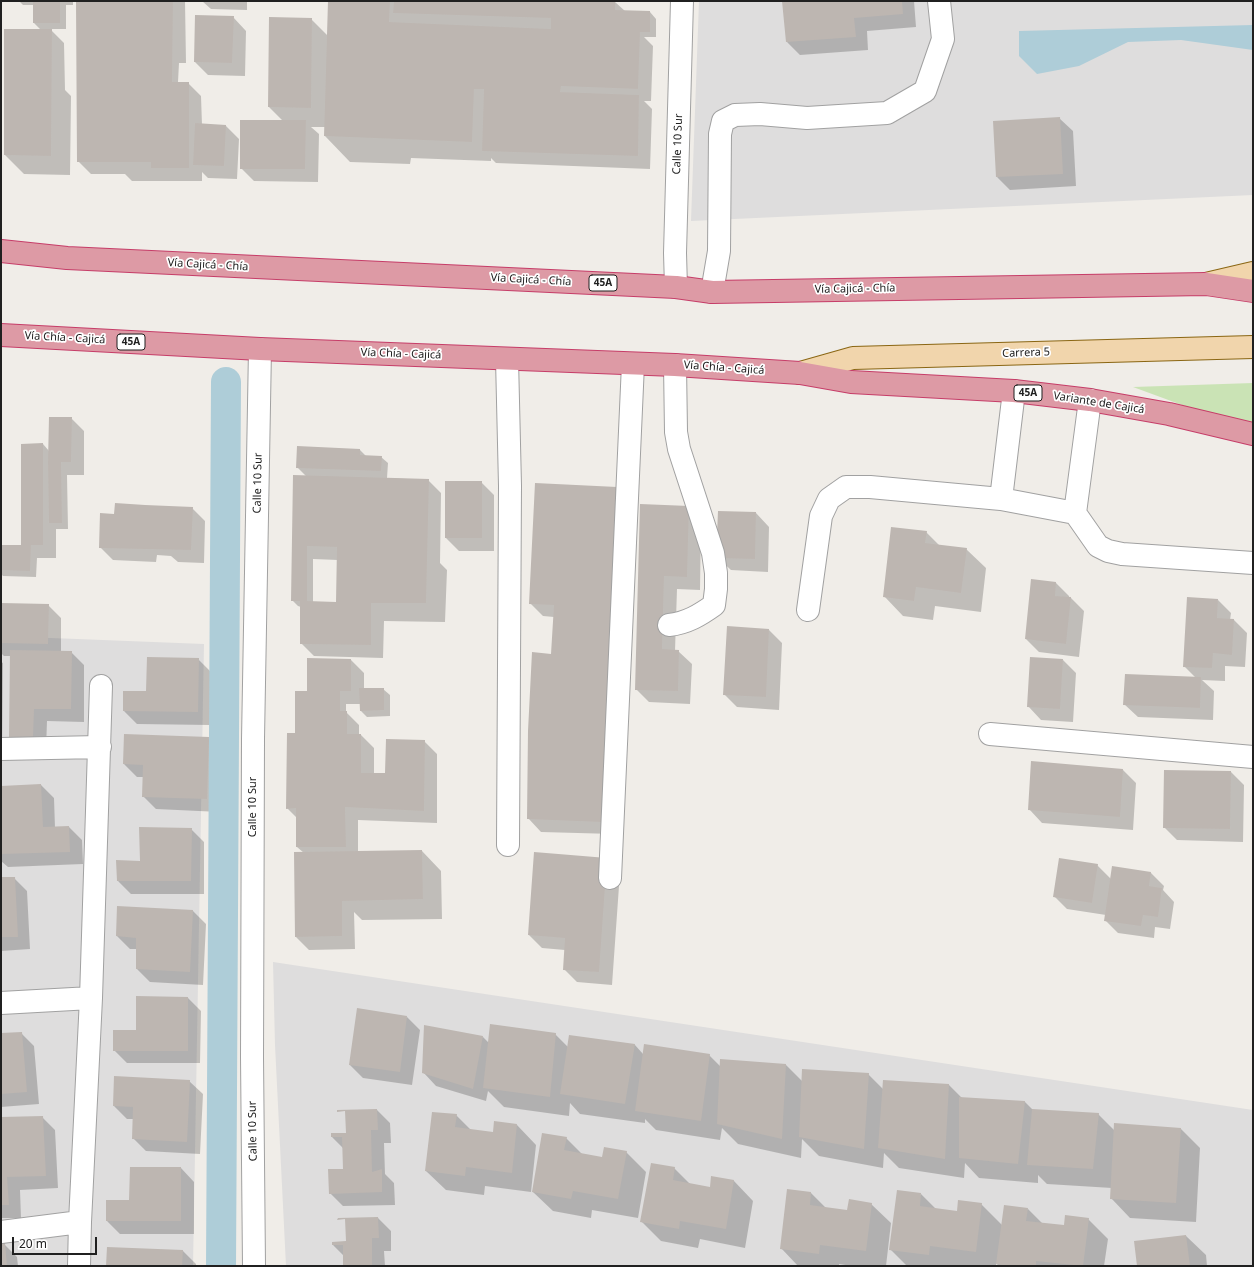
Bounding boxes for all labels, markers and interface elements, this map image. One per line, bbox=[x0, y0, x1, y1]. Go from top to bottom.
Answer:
street label: Calle 10 Sur bbox=[670, 113, 686, 175]
street label: Vía Cajicá - Chía bbox=[167, 256, 249, 274]
street label: Vía Cajicá - Chía bbox=[490, 271, 572, 289]
road number: 45A bbox=[589, 275, 617, 291]
street label: Vía Cajicá - Chía bbox=[815, 282, 895, 296]
street label: Vía Chía - Cajicá bbox=[24, 329, 106, 347]
road number: 45A bbox=[117, 334, 145, 350]
street label: Vía Chía - Cajicá bbox=[360, 346, 442, 362]
street label: Carrera 5 bbox=[1002, 346, 1050, 360]
street label: Vía Chía - Cajicá bbox=[683, 359, 765, 377]
road number: 45A bbox=[1014, 385, 1042, 401]
street label: Variante de Cajicá bbox=[1053, 389, 1145, 417]
street label: Calle 10 Sur bbox=[251, 453, 265, 513]
street label: Calle 10 Sur bbox=[246, 777, 260, 837]
street label: Calle 10 Sur bbox=[246, 1101, 260, 1161]
scale bar bbox=[14, 1229, 99, 1255]
text: 20 m bbox=[19, 1235, 47, 1252]

